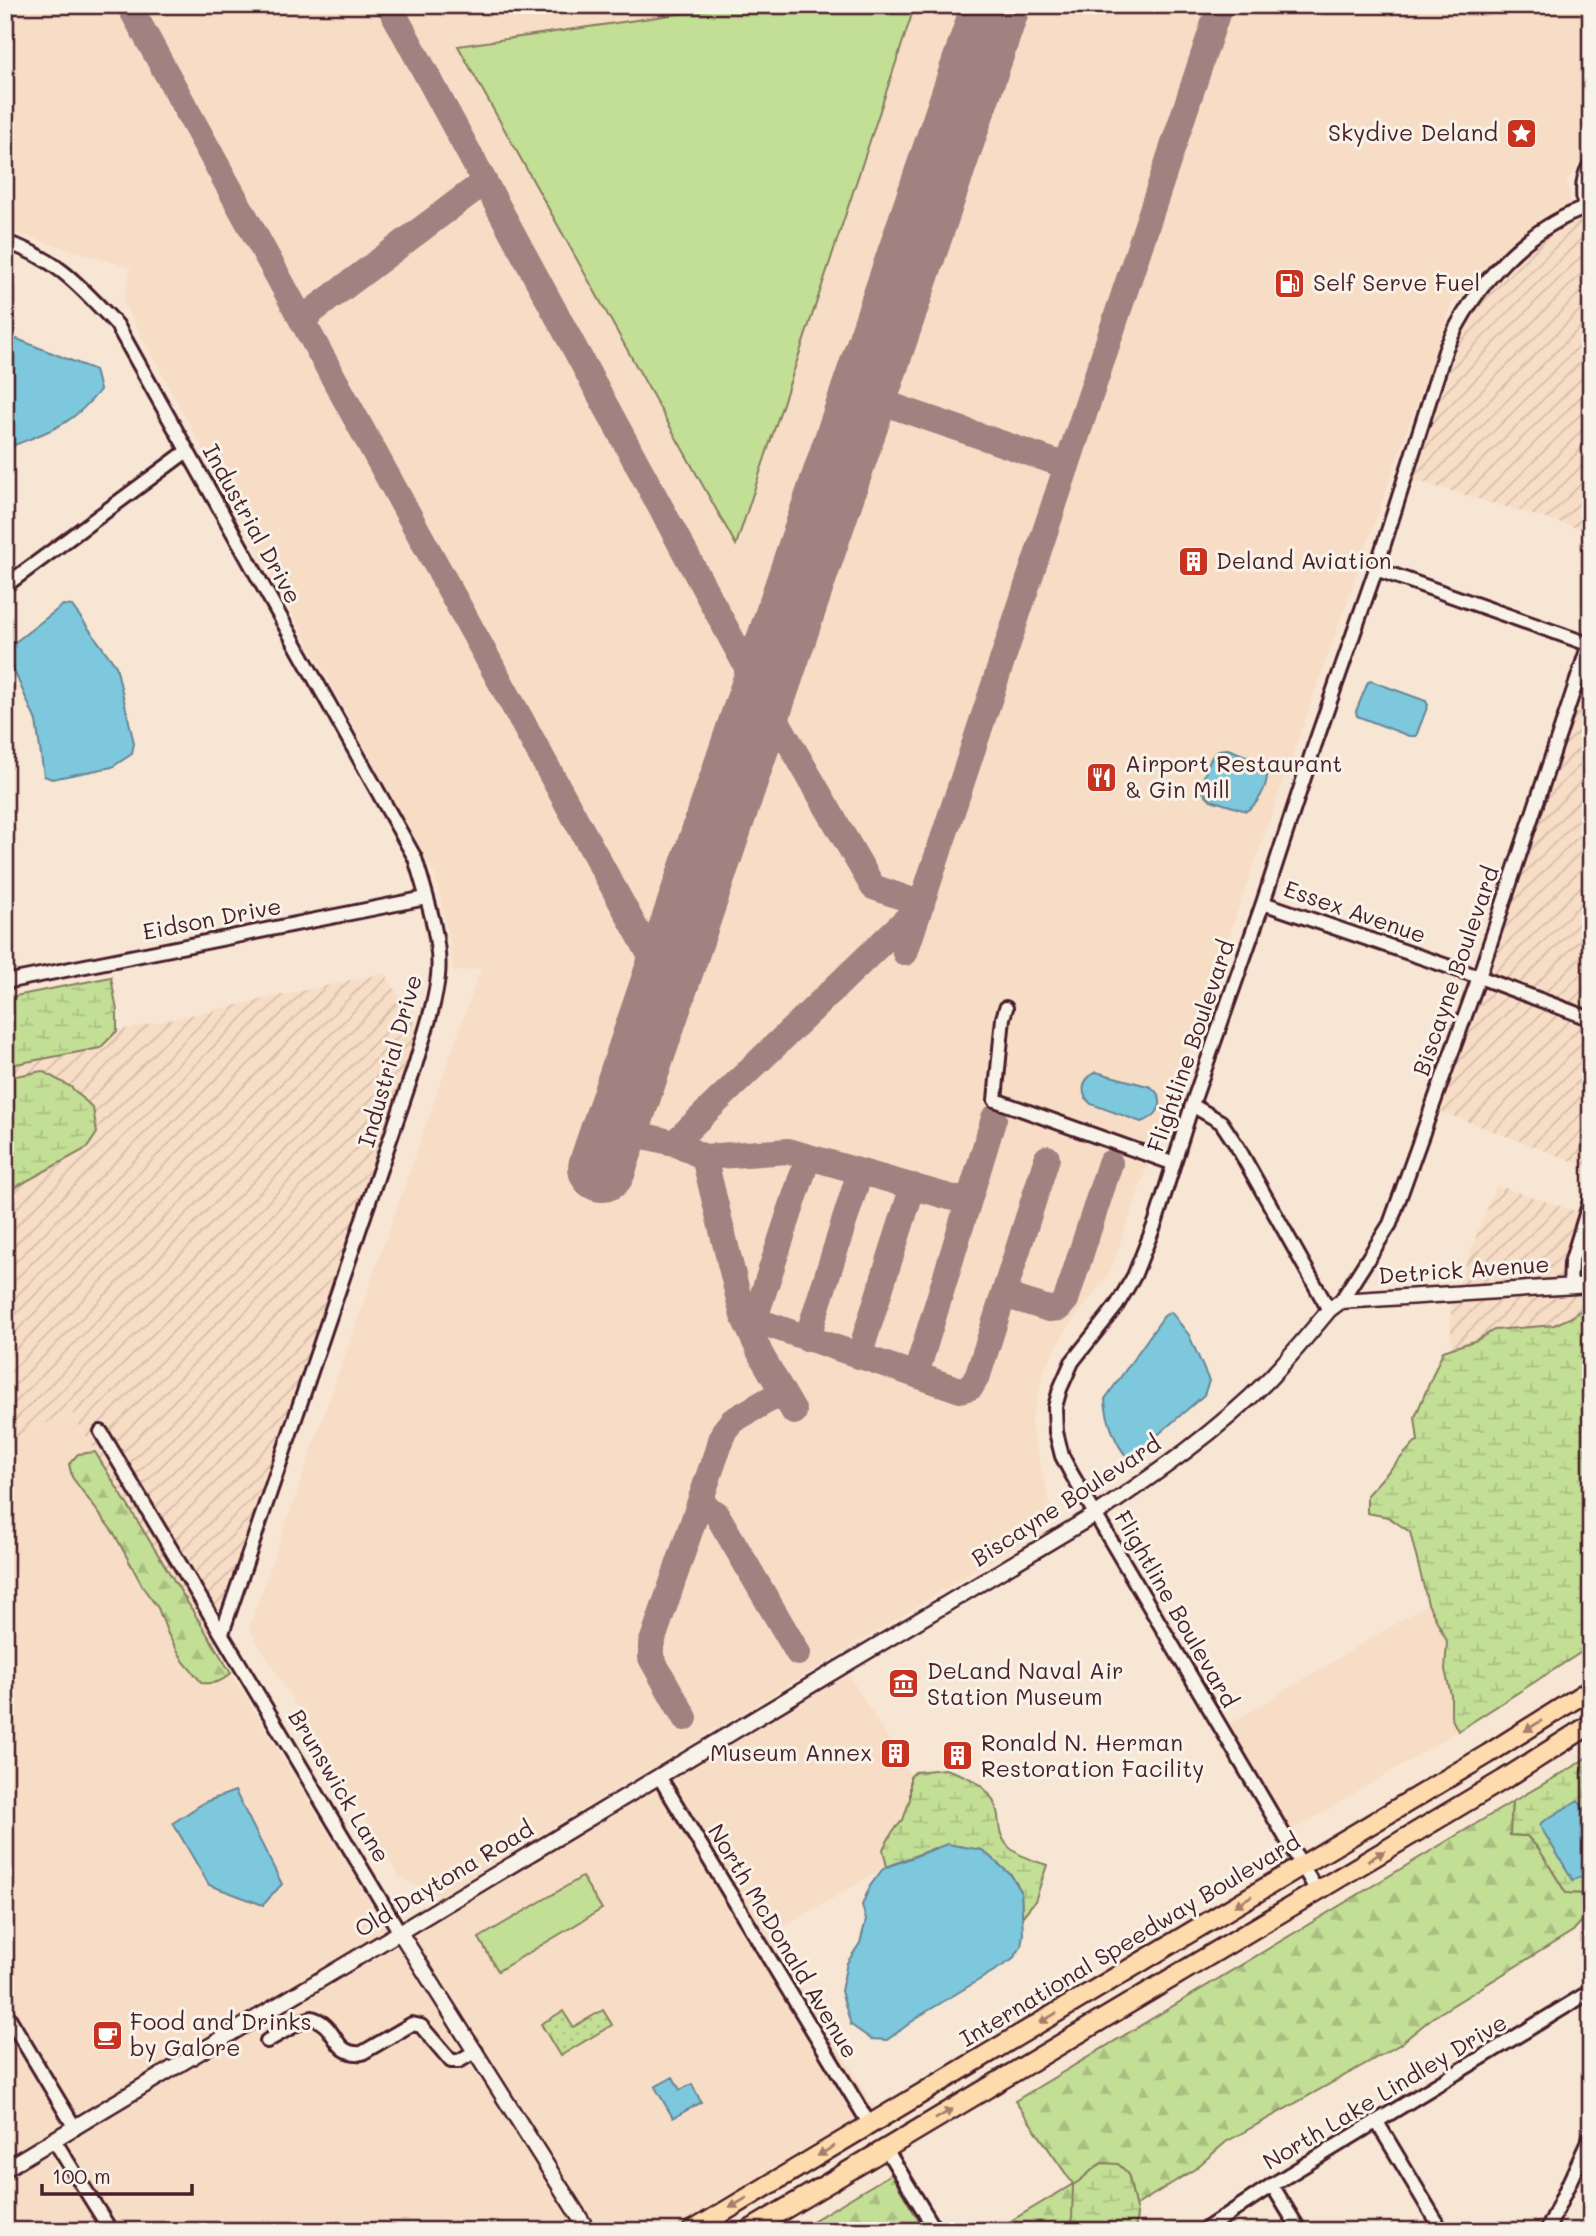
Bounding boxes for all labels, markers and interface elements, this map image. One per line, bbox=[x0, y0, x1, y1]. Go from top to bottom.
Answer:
place icon: Skydive Deland bbox=[1504, 116, 1538, 150]
place label: Skydive Deland bbox=[1328, 117, 1498, 147]
fuel station icon: Self Serve Fuel bbox=[1273, 266, 1307, 300]
place label: Self Serve Fuel bbox=[1313, 267, 1480, 297]
street label: Industrial Drive bbox=[197, 438, 309, 609]
building icon: Deland Aviation bbox=[1176, 544, 1210, 578]
place label: Deland Aviation bbox=[1216, 545, 1392, 575]
place label: Airport Restaurant & Gin Mill bbox=[1125, 748, 1342, 804]
restaurant icon: Airport Restaurant & Gin Mill bbox=[1085, 760, 1119, 794]
street label: Biscayne Boulevard bbox=[1405, 862, 1505, 1079]
street label: Essex Avenue bbox=[1280, 873, 1430, 949]
street label: Eidson Drive bbox=[140, 890, 284, 946]
street label: Flightline Boulevard bbox=[1140, 936, 1240, 1156]
street label: Industrial Drive bbox=[350, 971, 428, 1150]
street label: Detrick Avenue bbox=[1377, 1248, 1550, 1290]
street label: Biscayne Boulevard bbox=[965, 1428, 1166, 1573]
street label: Flightline Boulevard bbox=[1108, 1505, 1245, 1712]
place label: DeLand Naval Air Station Museum bbox=[927, 1655, 1124, 1711]
museum icon: DeLand Naval Air Station Museum bbox=[887, 1667, 921, 1701]
street label: Brunswick Lane bbox=[282, 1703, 397, 1868]
one-way arrow bbox=[1524, 1720, 1543, 1733]
place label: Ronald N. Herman Restoration Facility bbox=[981, 1727, 1204, 1783]
building icon: Museum Annex bbox=[878, 1736, 912, 1770]
place label: Museum Annex bbox=[710, 1737, 872, 1767]
building icon: Ronald N. Herman Restoration Facility bbox=[941, 1739, 975, 1773]
street label: Old Daytona Road bbox=[349, 1813, 538, 1943]
street label: North McDonald Avenue bbox=[702, 1818, 866, 2063]
street label: International Speedway Boulevard bbox=[954, 1825, 1305, 2053]
one-way arrow bbox=[1366, 1850, 1385, 1862]
one-way arrow bbox=[1234, 1894, 1253, 1907]
place label: Food and Drinks by Galore bbox=[130, 2006, 312, 2062]
street label: North Lake Lindley Drive bbox=[1257, 2006, 1512, 2176]
one-way arrow bbox=[1039, 2011, 1058, 2024]
cafe icon: Food and Drinks by Galore bbox=[90, 2018, 124, 2052]
one-way arrow bbox=[935, 2107, 954, 2120]
one-way arrow bbox=[816, 2145, 835, 2157]
scale bar bbox=[42, 2152, 192, 2196]
text: 100 m bbox=[52, 2162, 111, 2189]
one-way arrow bbox=[728, 2197, 747, 2210]

